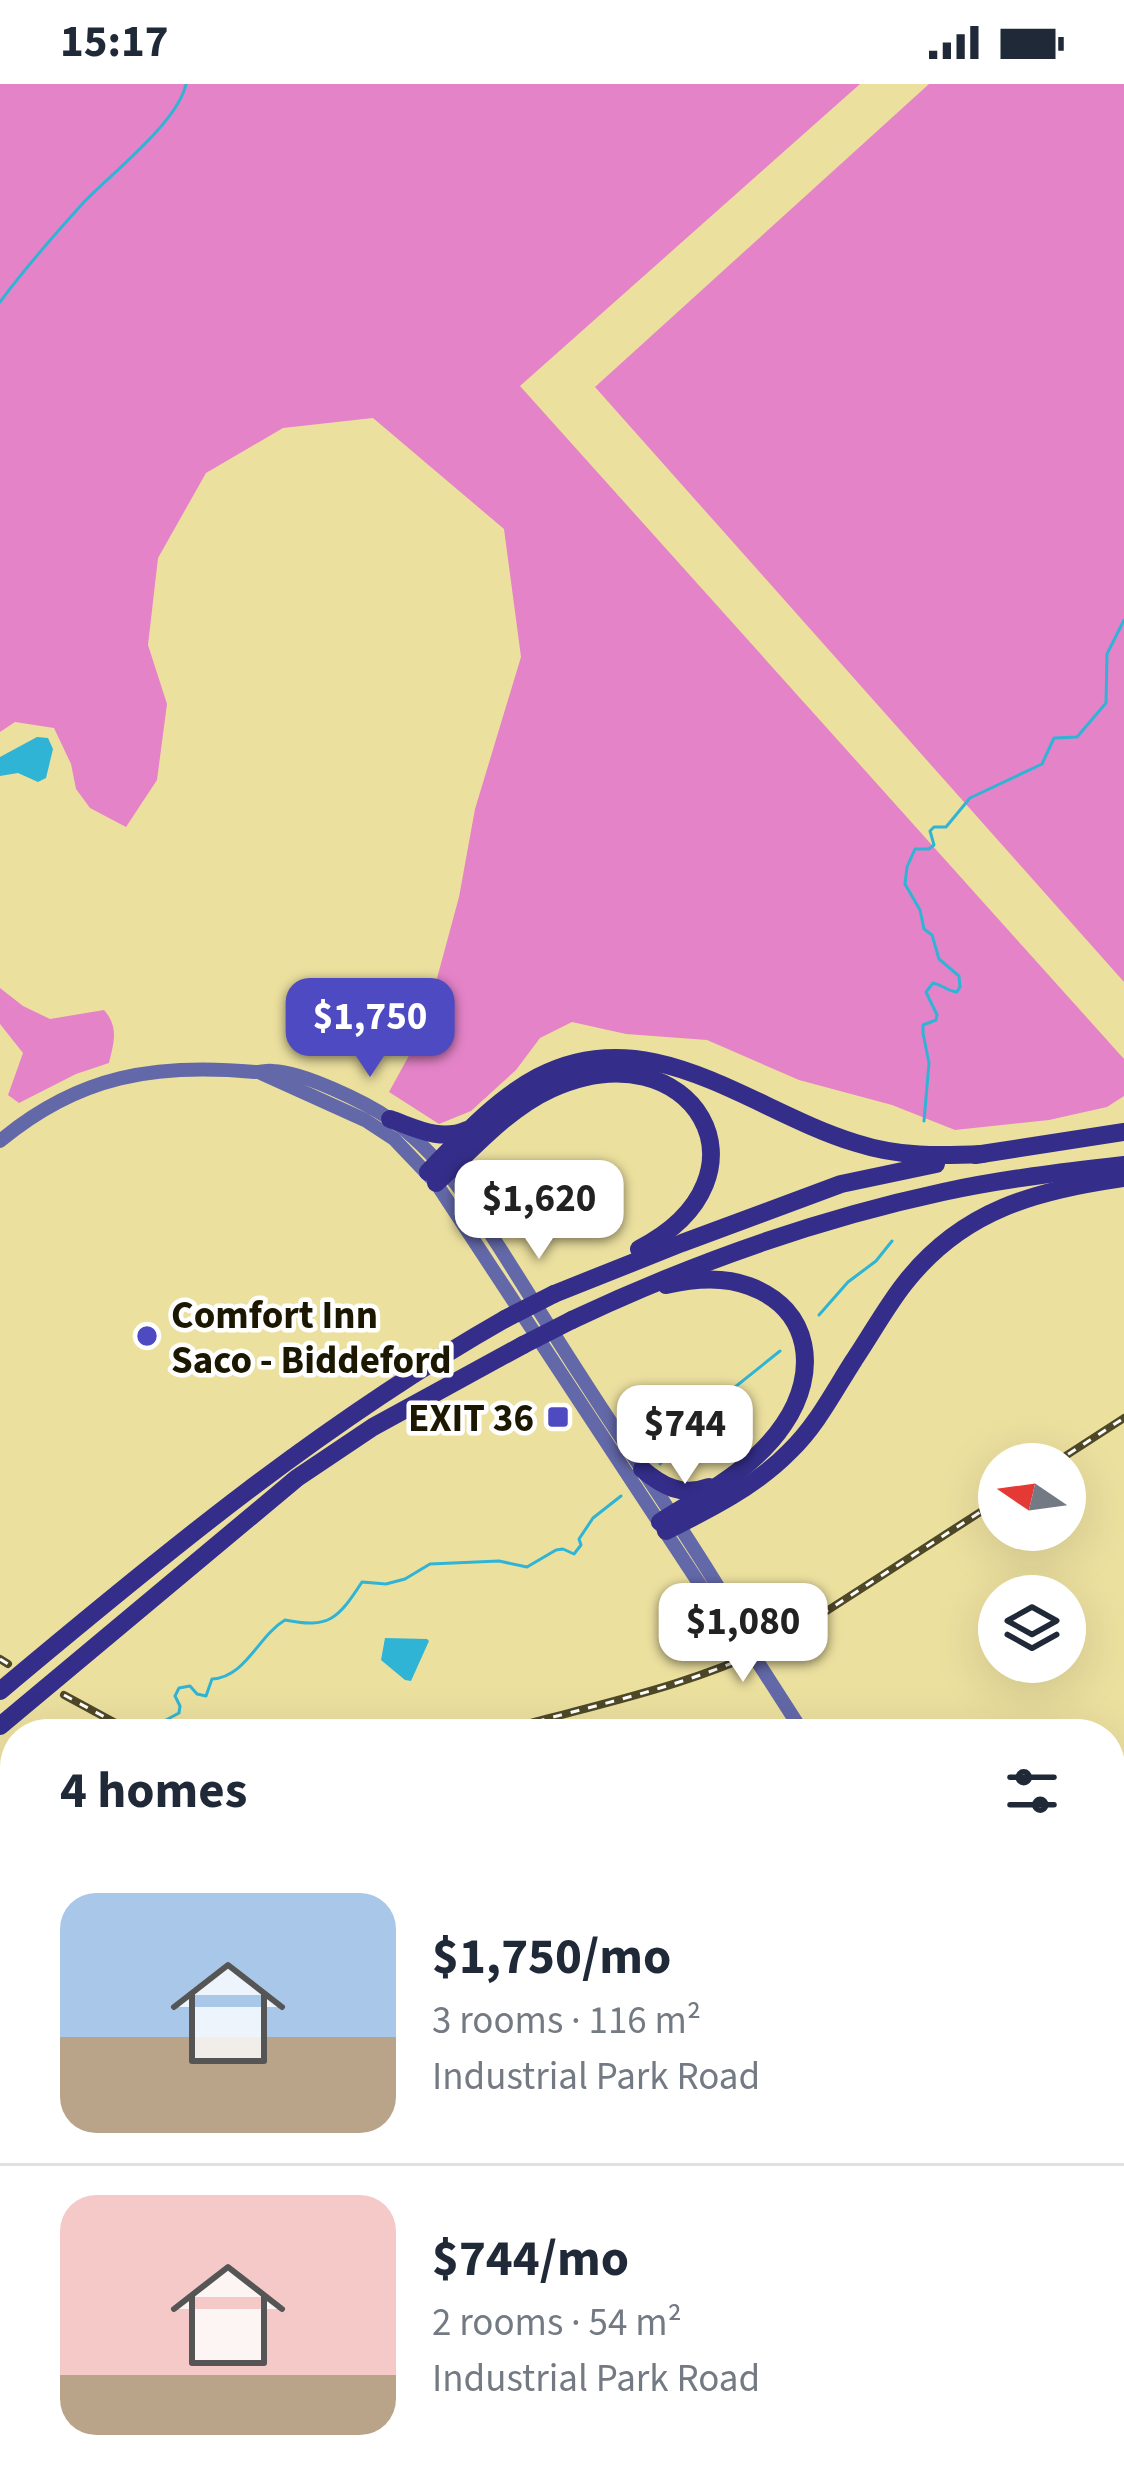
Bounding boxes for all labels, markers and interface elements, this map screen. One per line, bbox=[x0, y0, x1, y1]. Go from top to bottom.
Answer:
text: 15:17 bbox=[60, 10, 169, 74]
pin: $1,750 bbox=[272, 978, 468, 1080]
text: $1,750 bbox=[313, 989, 427, 1045]
pin: $1,620 bbox=[441, 1160, 637, 1262]
text: $1,620 bbox=[482, 1171, 596, 1227]
place label: Comfort Inn Saco - Biddeford bbox=[171, 1288, 452, 1389]
marker: Comfort Inn Saco - Biddeford bbox=[134, 1323, 160, 1349]
pin: $744 bbox=[614, 1385, 756, 1487]
place label: EXIT 36 bbox=[408, 1391, 534, 1447]
text: $744 bbox=[644, 1396, 726, 1452]
marker: EXIT 36 bbox=[545, 1404, 571, 1430]
north arrow bbox=[978, 1443, 1086, 1551]
map controls bbox=[978, 1443, 1086, 1683]
button: layers bbox=[978, 1575, 1086, 1683]
pin: $1,080 bbox=[645, 1583, 841, 1685]
text: $1,080 bbox=[686, 1594, 800, 1650]
text: 4 homes bbox=[60, 1755, 247, 1827]
icon: filters bbox=[999, 1758, 1065, 1824]
text: $1,750/mo bbox=[432, 1921, 671, 1993]
icon: home bbox=[156, 1941, 300, 2085]
text: 3 rooms · 116 m² bbox=[432, 1993, 701, 2049]
text: Industrial Park Road bbox=[432, 2049, 760, 2105]
text: $744/mo bbox=[432, 2223, 629, 2295]
icon: home bbox=[156, 2243, 300, 2387]
text: 2 rooms · 54 m² bbox=[432, 2295, 682, 2351]
text: Industrial Park Road bbox=[432, 2351, 760, 2407]

